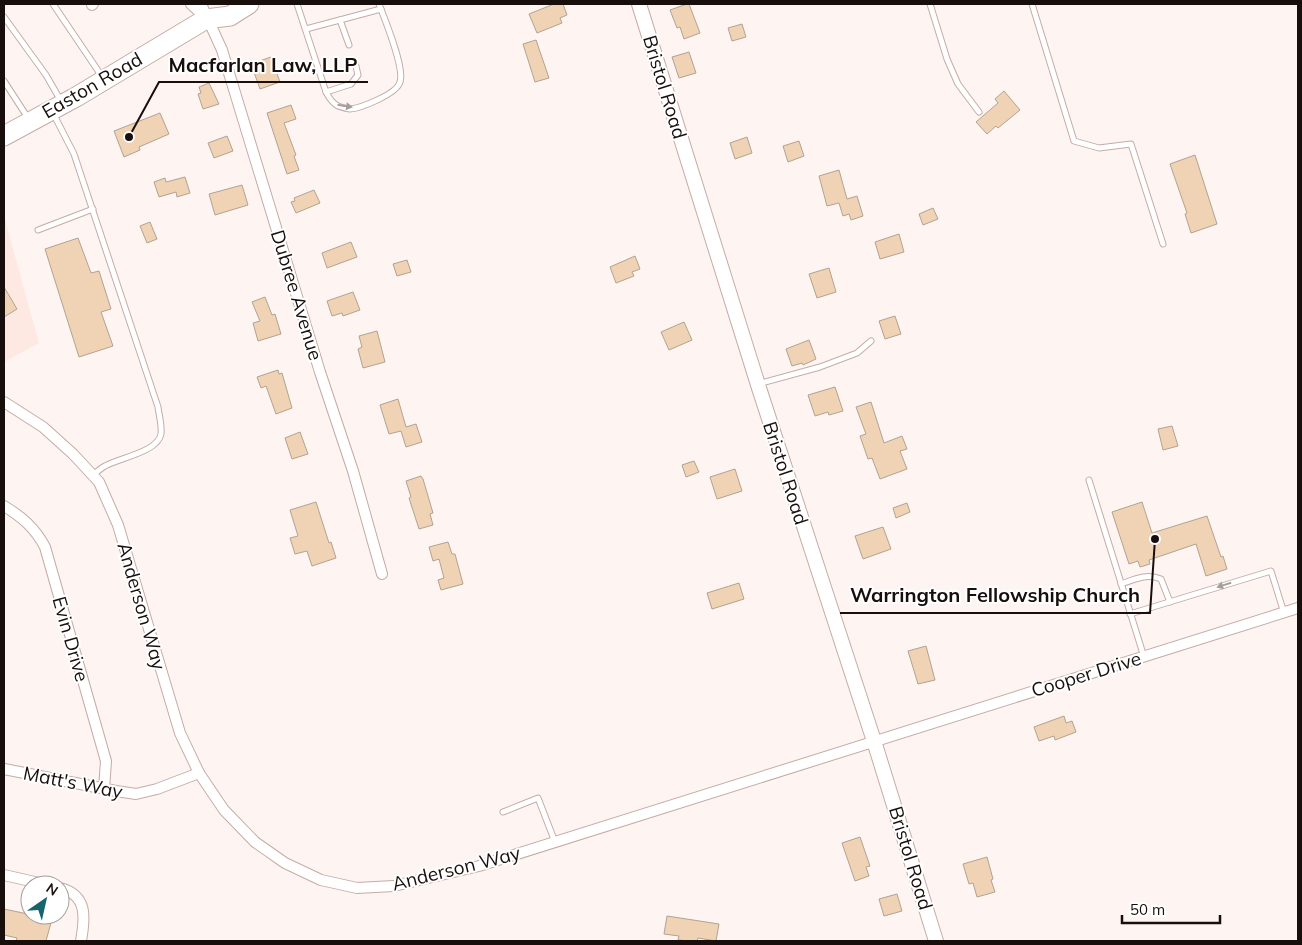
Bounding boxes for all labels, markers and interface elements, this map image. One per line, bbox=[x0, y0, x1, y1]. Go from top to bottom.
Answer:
street label: Bristol Road bbox=[638, 32, 692, 142]
street label: Easton Road bbox=[38, 47, 146, 123]
callout: Macfarlan Law, LLP bbox=[159, 47, 368, 82]
text: Macfarlan Law, LLP bbox=[169, 52, 357, 77]
one-way arrow bbox=[337, 103, 353, 111]
street label: Dubree Avenue bbox=[266, 227, 328, 363]
street label: Bristol Road bbox=[758, 418, 814, 528]
street label: Anderson Way bbox=[112, 540, 172, 672]
callout: Warrington Fellowship Church bbox=[840, 578, 1150, 613]
text: Warrington Fellowship Church bbox=[850, 582, 1140, 607]
one-way arrow bbox=[1217, 582, 1232, 590]
street label: Evin Drive bbox=[47, 594, 95, 684]
street label: Cooper Drive bbox=[1028, 646, 1144, 702]
street label: Matt's Way bbox=[21, 761, 125, 803]
street label: Bristol Road bbox=[884, 803, 938, 913]
street label: Anderson Way bbox=[389, 840, 523, 896]
north arrow bbox=[20, 875, 70, 925]
text: N bbox=[43, 879, 62, 900]
scale bar bbox=[1122, 892, 1220, 924]
text: 50 m bbox=[1130, 900, 1165, 919]

